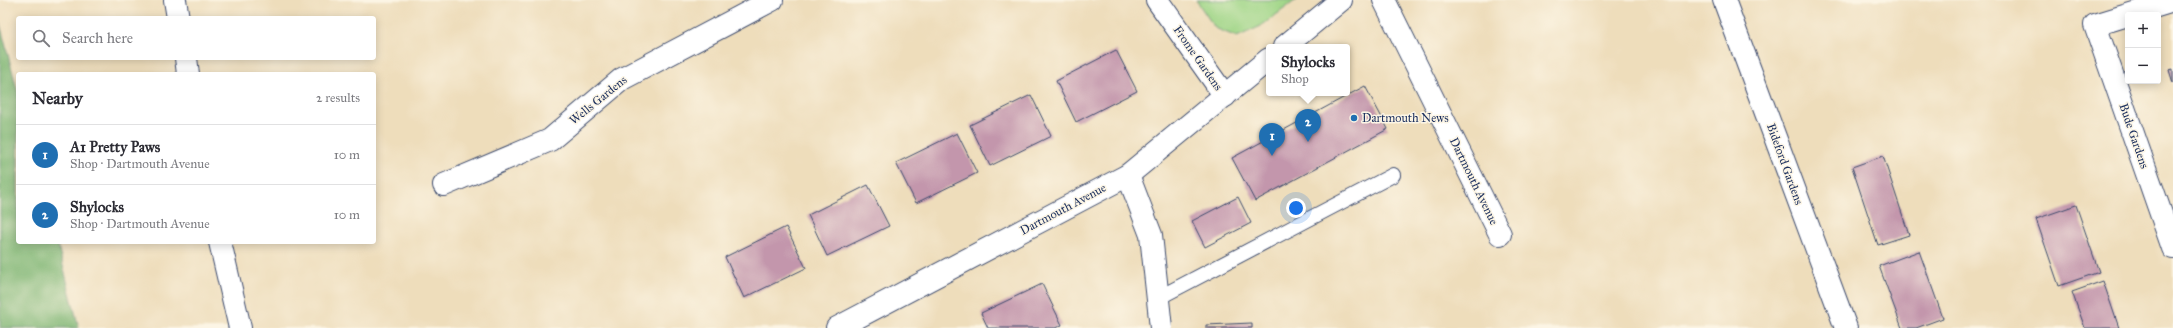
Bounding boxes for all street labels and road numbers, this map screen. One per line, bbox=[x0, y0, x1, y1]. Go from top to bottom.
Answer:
street label: Frome Gardens bbox=[1170, 23, 1226, 93]
street label: Wells Gardens bbox=[567, 73, 629, 127]
street label: Bude Gardens bbox=[2116, 102, 2152, 170]
street label: Bideford Gardens bbox=[1764, 121, 1806, 207]
street label: Dartmouth Avenue bbox=[1447, 135, 1501, 227]
street label: Dartmouth Avenue bbox=[1018, 180, 1108, 238]

